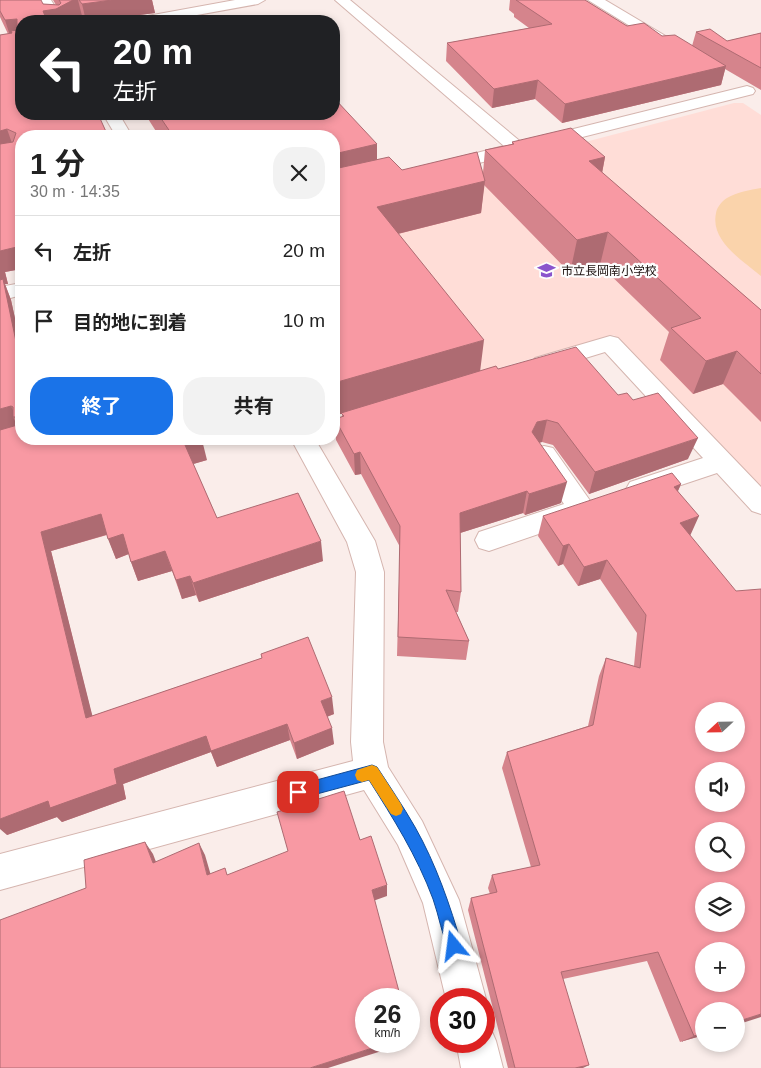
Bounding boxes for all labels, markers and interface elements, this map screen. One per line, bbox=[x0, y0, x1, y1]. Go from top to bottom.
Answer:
text: 20 m bbox=[113, 32, 193, 71]
icon: left bbox=[30, 35, 95, 100]
text: 左折 bbox=[113, 79, 157, 104]
text: 1 分 bbox=[30, 147, 85, 180]
button: close bbox=[273, 147, 325, 199]
text: 30 m · 14:35 bbox=[30, 183, 120, 200]
icon: left bbox=[30, 237, 58, 265]
text: 20 m bbox=[283, 240, 325, 261]
text: 左折 bbox=[73, 242, 111, 263]
school or university icon: 市立長岡南小学校 bbox=[537, 261, 557, 281]
place label: 市立長岡南小学校 bbox=[561, 264, 657, 278]
icon: arrive bbox=[30, 307, 58, 335]
text: 10 m bbox=[283, 310, 325, 331]
text: 目的地に到着 bbox=[73, 312, 187, 333]
button: 終了 bbox=[30, 377, 173, 435]
button: 共有 bbox=[183, 377, 325, 435]
north arrow bbox=[695, 702, 745, 752]
map controls bbox=[695, 702, 745, 1052]
button: sound bbox=[695, 762, 745, 812]
pin bbox=[277, 771, 319, 813]
icon: arrive bbox=[284, 778, 312, 806]
button: search bbox=[695, 822, 745, 872]
button: layers bbox=[695, 882, 745, 932]
position arrow bbox=[427, 919, 479, 971]
button: + bbox=[695, 942, 745, 992]
speed limit sign: 30 bbox=[430, 988, 495, 1053]
text: 26 bbox=[374, 1000, 401, 1028]
button: − bbox=[695, 1002, 745, 1052]
text: km/h bbox=[374, 1026, 401, 1040]

